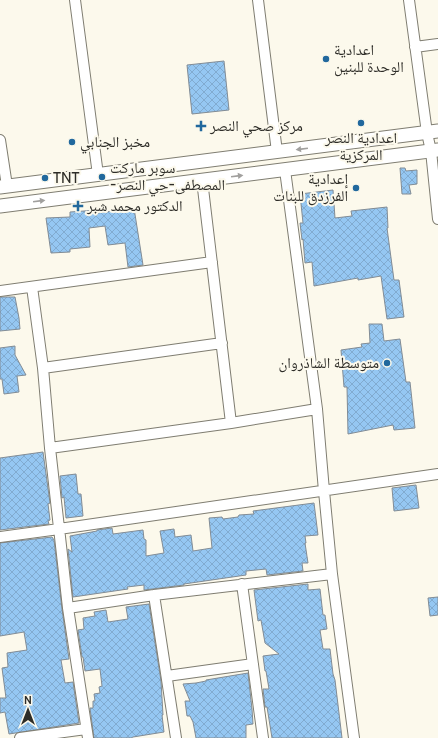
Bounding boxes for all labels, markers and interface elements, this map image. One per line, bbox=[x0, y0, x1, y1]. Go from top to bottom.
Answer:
place label: اعدادية الوحدة للبنين bbox=[334, 41, 404, 77]
marker: اعدادية الوحدة للبنين bbox=[321, 54, 331, 64]
place label: مركز صحي النصر bbox=[209, 117, 303, 138]
marker: اعدادية النصر المركزية bbox=[356, 118, 366, 128]
marker: مركز صحي النصر bbox=[195, 120, 207, 132]
place label: اعدادية النصر المركزية bbox=[324, 129, 397, 164]
place label: مخبز الجنابي bbox=[80, 133, 150, 154]
marker: مخبز الجنابي bbox=[67, 137, 77, 147]
one-way arrow bbox=[296, 146, 308, 152]
place label: سوبر ماركت -المصطفى-حي النصر bbox=[110, 159, 225, 197]
place label: TNT bbox=[53, 169, 80, 187]
place label: إعدادية الفرزدق للبنات bbox=[273, 170, 348, 206]
marker: سوبر ماركت -المصطفى-حي النصر bbox=[97, 172, 107, 182]
marker: TNT bbox=[40, 173, 50, 183]
one-way arrow bbox=[231, 173, 243, 179]
marker: إعدادية الفرزدق للبنات bbox=[351, 183, 361, 193]
place label: الدكتور محمد شبر bbox=[86, 197, 183, 215]
one-way arrow bbox=[33, 198, 45, 204]
marker: الدكتور محمد شبر bbox=[72, 200, 84, 212]
place label: متوسطة الشاذروان bbox=[278, 354, 379, 373]
marker: متوسطة الشاذروان bbox=[382, 358, 392, 368]
north arrow bbox=[8, 690, 48, 730]
text: N bbox=[24, 693, 32, 707]

